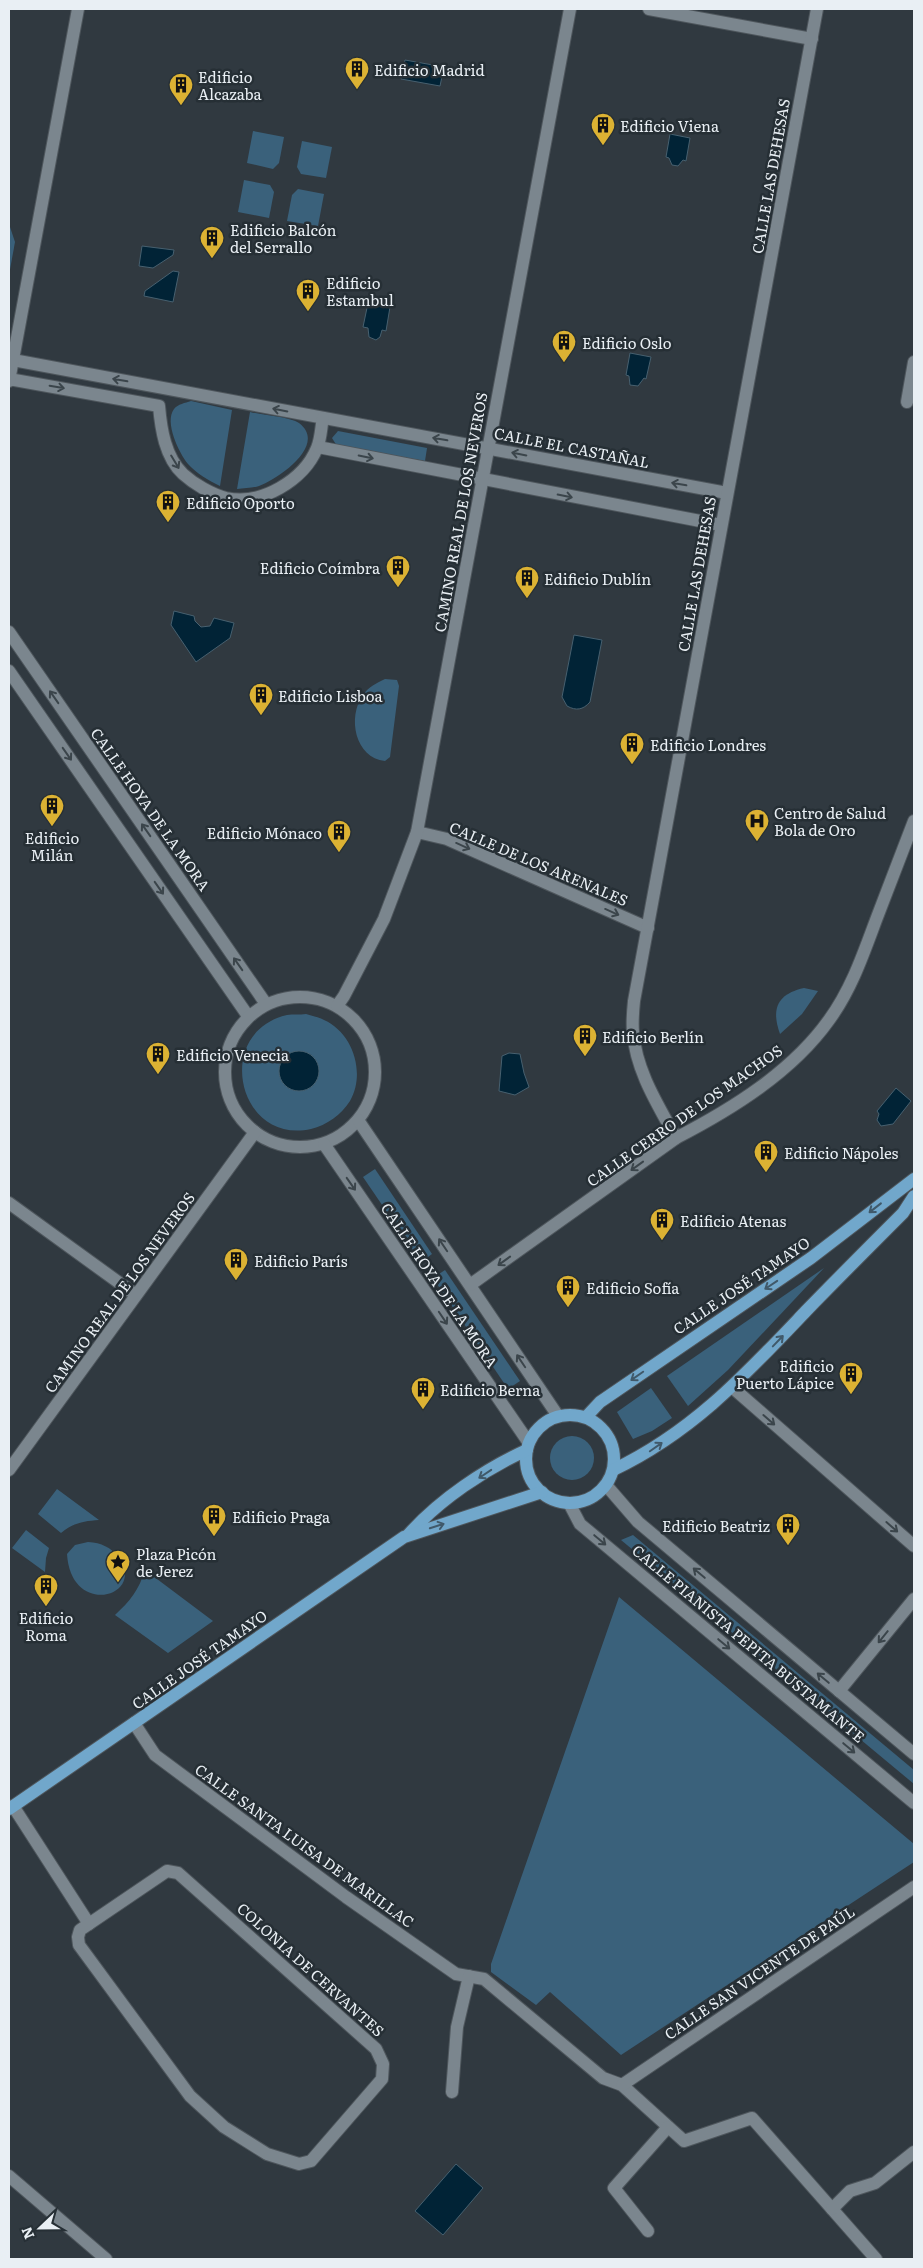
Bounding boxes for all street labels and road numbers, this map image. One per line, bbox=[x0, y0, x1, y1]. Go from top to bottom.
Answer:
street label: CALLE LAS DEHESAS bbox=[745, 97, 795, 255]
street label: CAMINO REAL DE LOS NEVEROS bbox=[428, 390, 492, 634]
street label: CALLE EL CASTAÑAL bbox=[492, 421, 652, 473]
street label: CALLE LAS DEHESAS bbox=[671, 495, 721, 653]
street label: CALLE HOYA DE LA MORA bbox=[86, 723, 216, 895]
street label: CALLE DE LOS ARENALES bbox=[446, 815, 632, 911]
street label: CALLE CERRO DE LOS MACHOS bbox=[581, 1038, 787, 1192]
street label: CAMINO REAL DE LOS NEVEROS bbox=[38, 1187, 200, 1397]
street label: CALLE HOYA DE LA MORA bbox=[376, 1198, 504, 1372]
street label: CALLE JOSÉ TAMAYO bbox=[668, 1231, 814, 1339]
street label: CALLE PIANISTA PEPITA BUSTAMANTE bbox=[628, 1539, 870, 1747]
street label: CALLE JOSÉ TAMAYO bbox=[127, 1604, 271, 1714]
street label: CALLE SANTA LUISA DE MARILLAC bbox=[191, 1758, 419, 1932]
street label: COLONIA DE CERVANTES bbox=[232, 1897, 390, 2041]
street label: CALLE SAN VICENTE DE PAÚL bbox=[659, 1899, 859, 2045]

